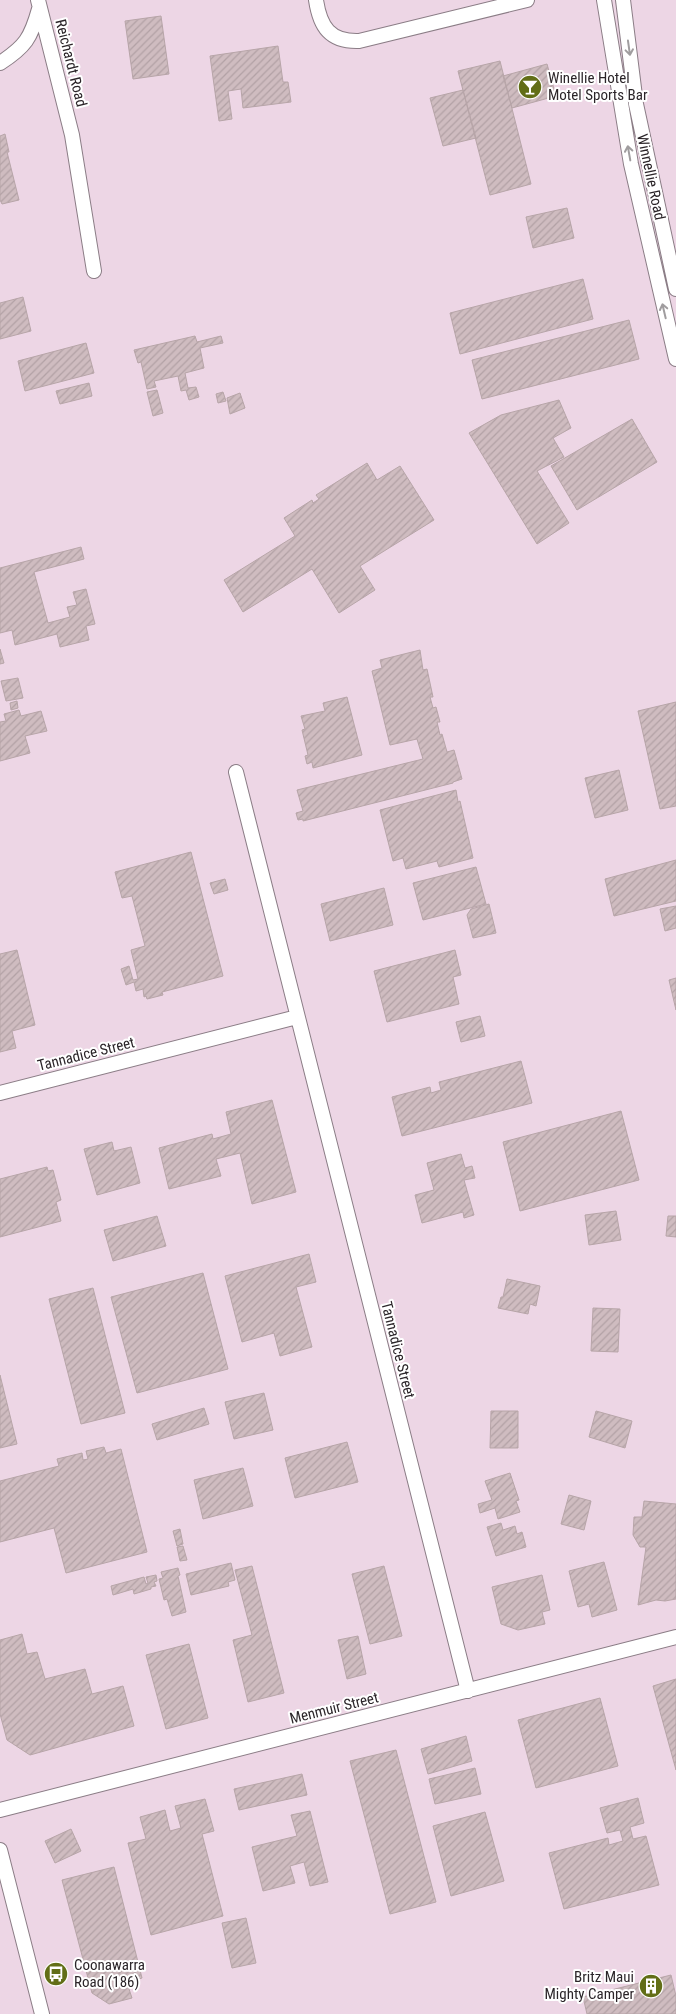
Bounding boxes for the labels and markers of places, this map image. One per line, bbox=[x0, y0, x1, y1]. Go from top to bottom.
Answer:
place label: Winellie Hotel Motel Sports Bar bbox=[548, 69, 648, 104]
bar icon: Winellie Hotel Motel Sports Bar bbox=[517, 74, 543, 100]
place label: Coonawarra Road (186) bbox=[74, 1956, 145, 1991]
bus stop icon: Coonawarra Road (186) bbox=[43, 1961, 69, 1987]
place label: Britz Maui Mighty Camper bbox=[544, 1968, 634, 2003]
building icon: Britz Maui Mighty Camper bbox=[638, 1973, 664, 1999]

